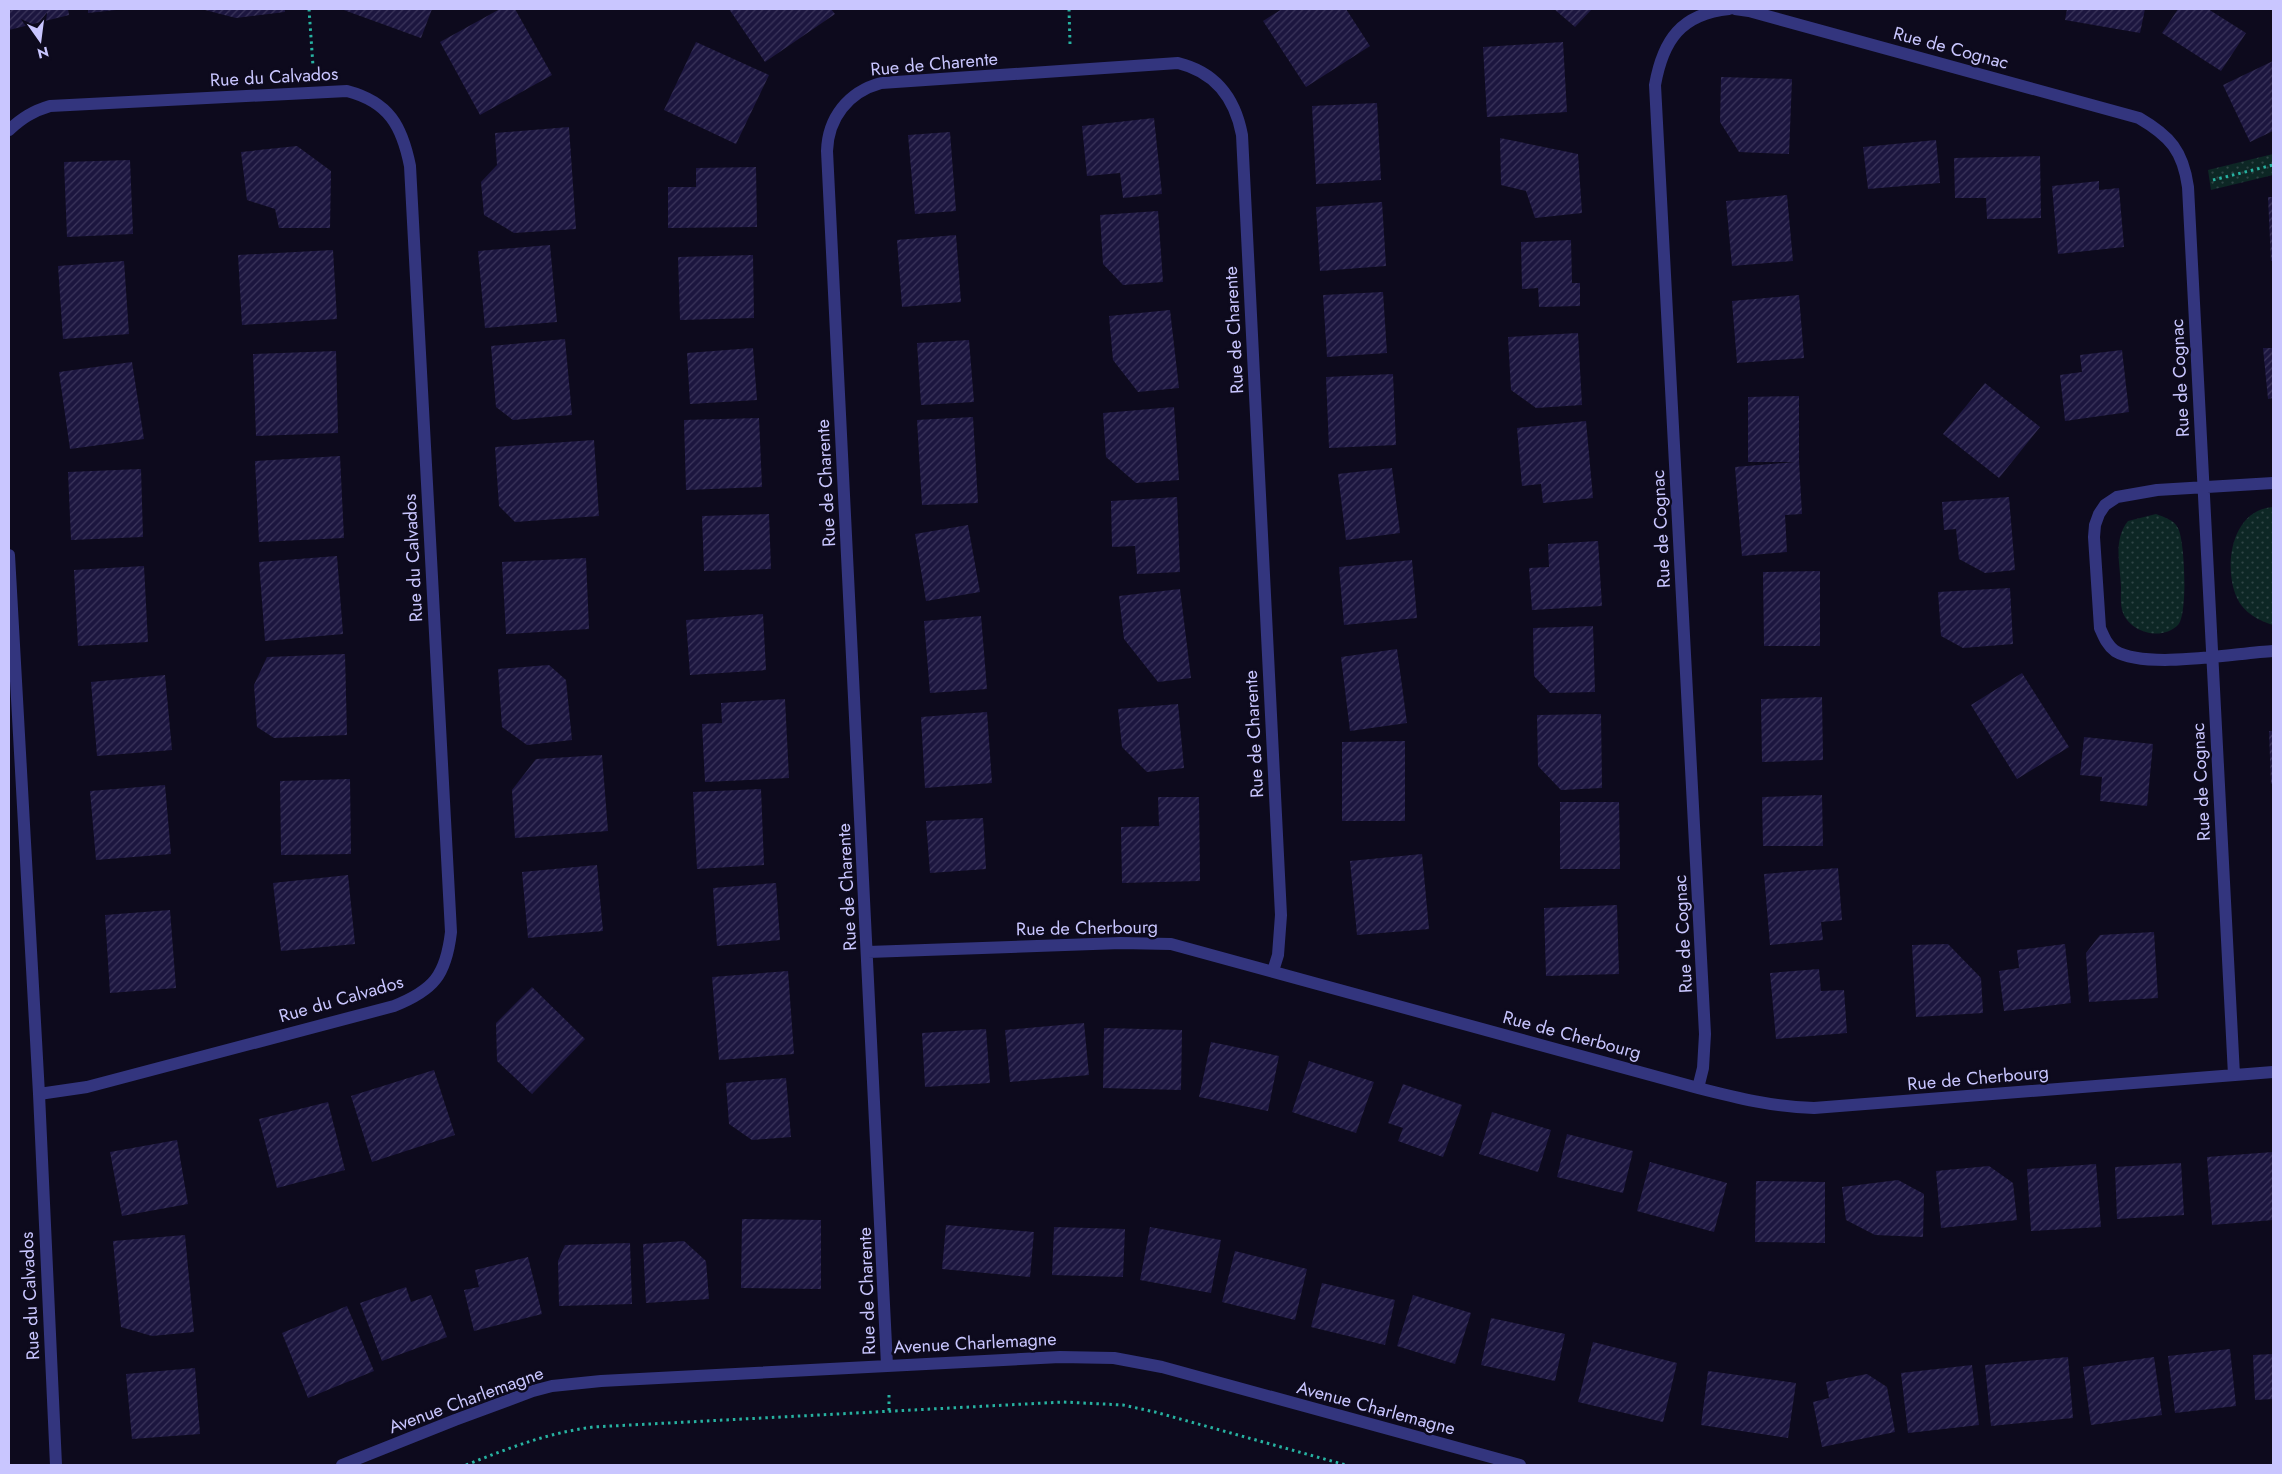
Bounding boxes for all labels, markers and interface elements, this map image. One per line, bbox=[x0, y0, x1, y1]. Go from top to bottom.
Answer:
north arrow bbox=[15, 15, 65, 65]
street label: Rue de Cognac bbox=[1891, 20, 2011, 76]
text: N bbox=[35, 42, 51, 64]
street label: Rue de Charente bbox=[869, 45, 999, 83]
street label: Rue du Calvados bbox=[209, 61, 339, 93]
street label: Rue de Charente bbox=[1218, 266, 1250, 394]
street label: Rue de Cognac bbox=[2164, 318, 2196, 438]
street label: Rue de Charente bbox=[810, 419, 842, 547]
street label: Rue de Cognac bbox=[1645, 469, 1677, 589]
street label: Rue du Calvados bbox=[397, 493, 429, 623]
street label: Rue de Charente bbox=[1238, 670, 1270, 798]
street label: Rue de Cognac bbox=[2185, 722, 2217, 842]
street label: Rue de Charente bbox=[831, 823, 863, 951]
street label: Rue de Cognac bbox=[1667, 874, 1699, 994]
street label: Rue de Cherbourg bbox=[1016, 914, 1158, 942]
street label: Rue du Calvados bbox=[276, 969, 406, 1029]
street label: Rue de Cherbourg bbox=[1500, 1004, 1644, 1066]
street label: Rue de Cherbourg bbox=[1906, 1059, 2050, 1097]
street label: Rue de Charente bbox=[852, 1227, 882, 1355]
street label: Rue du Calvados bbox=[14, 1231, 46, 1361]
street label: Avenue Charlemagne bbox=[893, 1326, 1057, 1360]
street label: Avenue Charlemagne bbox=[385, 1360, 547, 1440]
street label: Avenue Charlemagne bbox=[1294, 1374, 1458, 1442]

